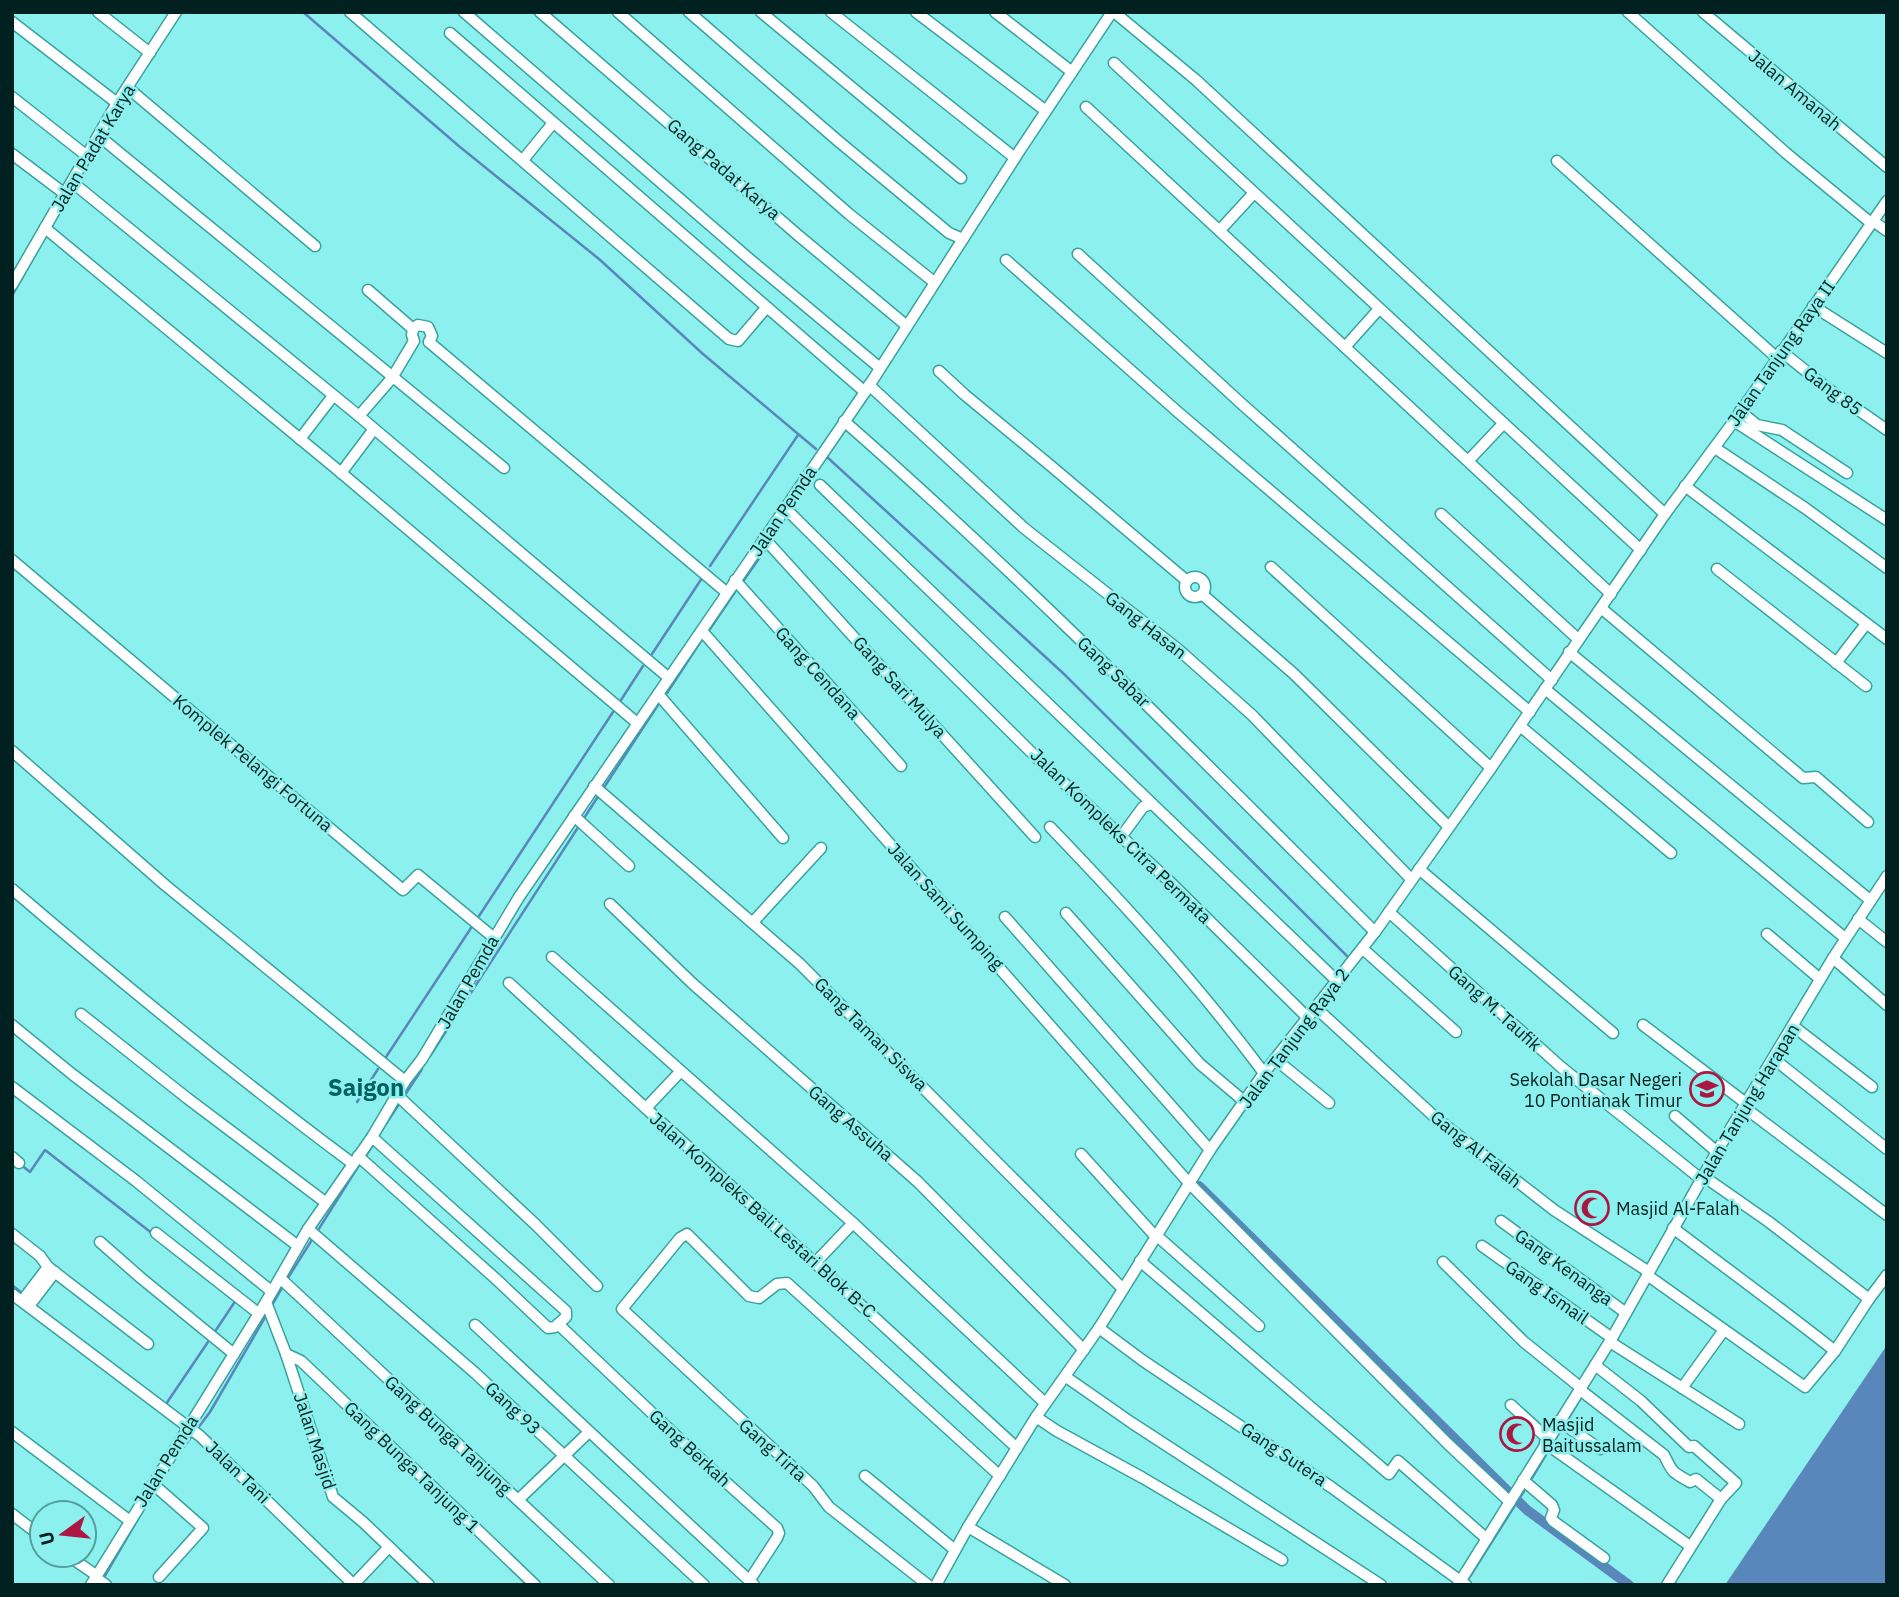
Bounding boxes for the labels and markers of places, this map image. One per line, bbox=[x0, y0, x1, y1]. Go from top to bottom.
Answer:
place label: Sekolah Dasar Negeri 10 Pontianak Timur bbox=[1510, 1068, 1682, 1112]
school or university icon: Sekolah Dasar Negeri 10 Pontianak Timur bbox=[1688, 1070, 1726, 1108]
mosque icon: Masjid Al-Falah bbox=[1573, 1189, 1611, 1227]
place label: Masjid Al-Falah bbox=[1616, 1197, 1740, 1220]
place label: Masjid Baitussalam bbox=[1542, 1413, 1642, 1457]
mosque icon: Masjid Baitussalam bbox=[1498, 1415, 1536, 1453]

